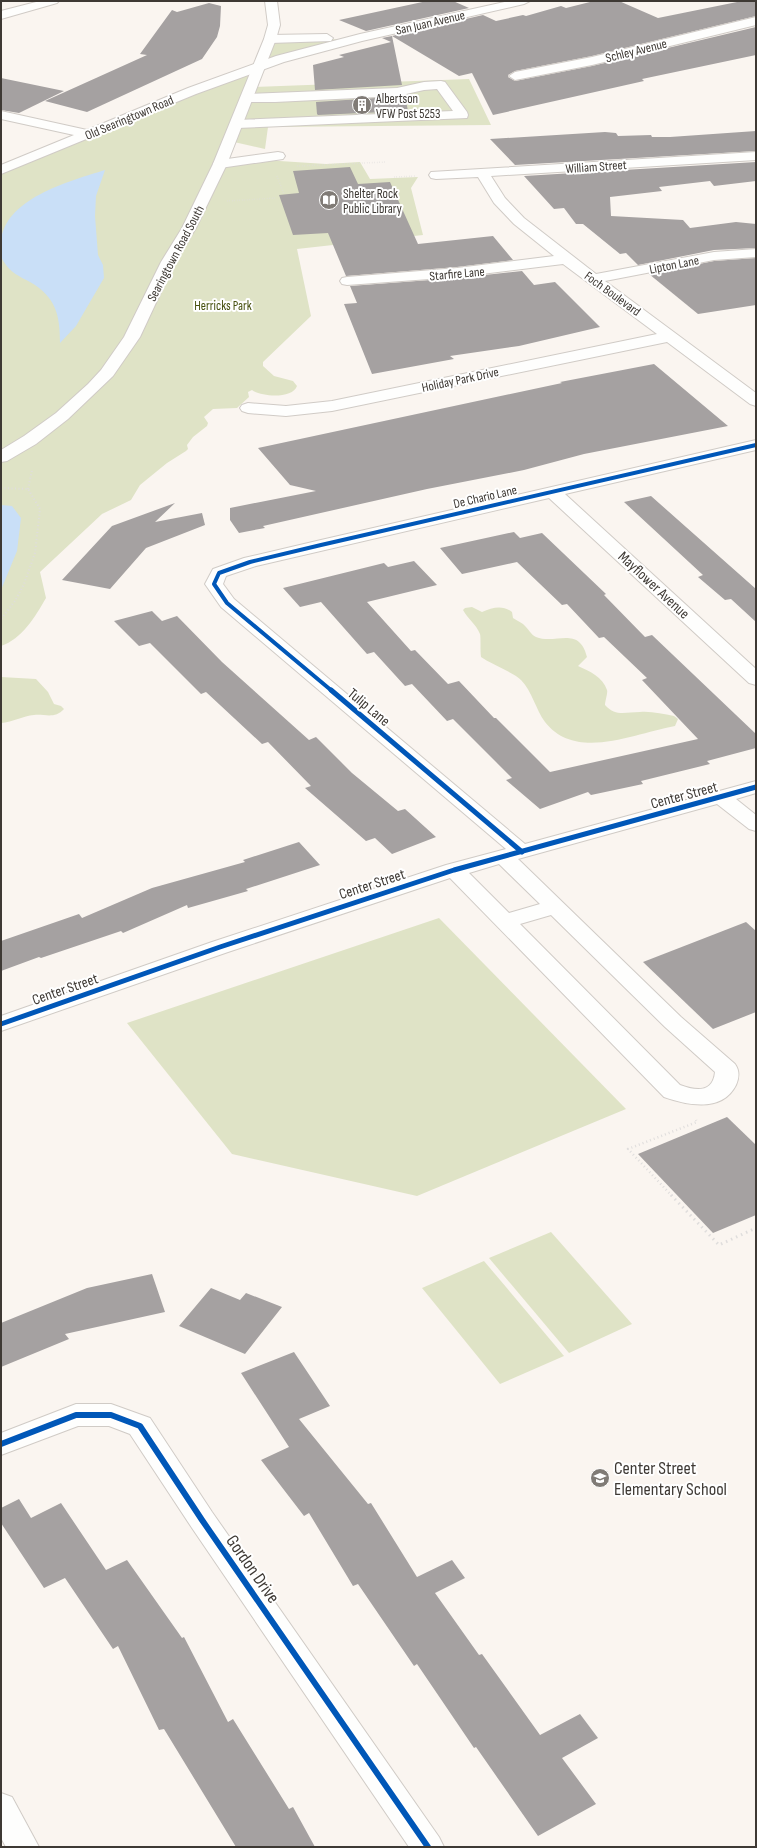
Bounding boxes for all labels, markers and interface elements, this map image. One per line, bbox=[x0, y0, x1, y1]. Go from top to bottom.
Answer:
street label: San Juan Avenue bbox=[394, 7, 466, 39]
street label: Schley Avenue bbox=[604, 36, 669, 66]
place label: Albertson VFW Post 5253 bbox=[375, 91, 440, 122]
street label: Old Searingtown Road bbox=[83, 92, 176, 144]
building icon: Albertson VFW Post 5253 bbox=[351, 94, 373, 116]
street label: William Street bbox=[565, 157, 627, 177]
place label: Shelter Rock Public Library bbox=[343, 186, 402, 217]
library icon: Shelter Rock Public Library bbox=[318, 189, 340, 211]
street label: Searingtown Road South bbox=[144, 203, 208, 304]
street label: Lipton Lane bbox=[648, 252, 700, 278]
street label: Starfire Lane bbox=[429, 264, 485, 284]
street label: Foch Boulevard bbox=[581, 268, 644, 320]
park label: Herricks Park bbox=[194, 298, 252, 314]
street label: Holiday Park Drive bbox=[420, 364, 500, 396]
street label: De Chario Lane bbox=[452, 482, 519, 512]
street label: Mayflower Avenue bbox=[614, 547, 693, 623]
street label: Tulip Lane bbox=[344, 684, 394, 731]
street label: Center Street bbox=[649, 777, 720, 814]
street label: Center Street bbox=[337, 865, 408, 904]
street label: Center Street bbox=[30, 969, 101, 1010]
place label: Center Street Elementary School bbox=[614, 1458, 727, 1500]
school or university icon: Center Street Elementary School bbox=[589, 1467, 611, 1489]
street label: Gordon Drive bbox=[222, 1531, 284, 1607]

